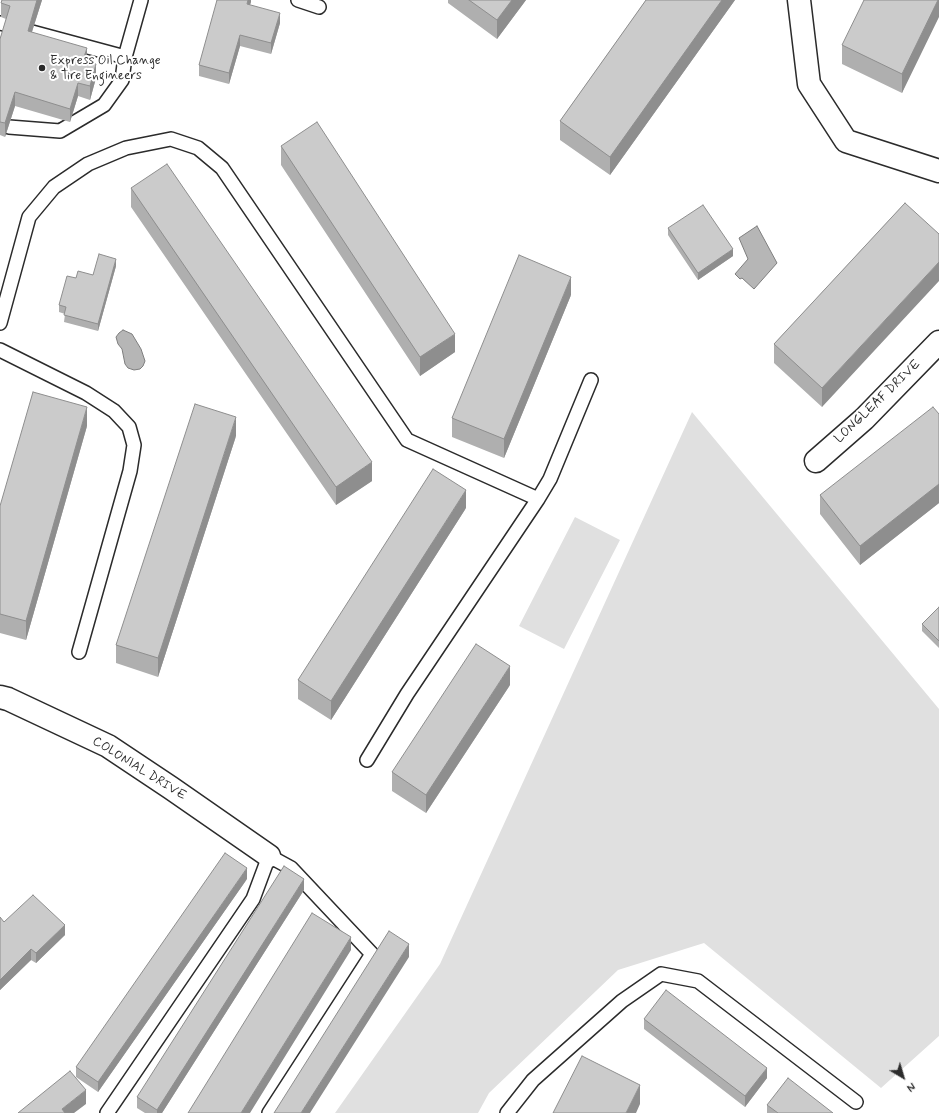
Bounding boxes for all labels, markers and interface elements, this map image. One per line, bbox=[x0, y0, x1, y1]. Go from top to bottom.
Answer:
place label: Express Oil Change & Tire Engineers bbox=[50, 53, 161, 84]
marker: Express Oil Change & Tire Engineers bbox=[37, 63, 47, 73]
street label: LONGLEAF DRIVE bbox=[832, 357, 924, 447]
street label: COLONIAL DRIVE bbox=[89, 734, 189, 804]
north arrow bbox=[883, 1057, 923, 1097]
text: N bbox=[903, 1079, 918, 1094]

